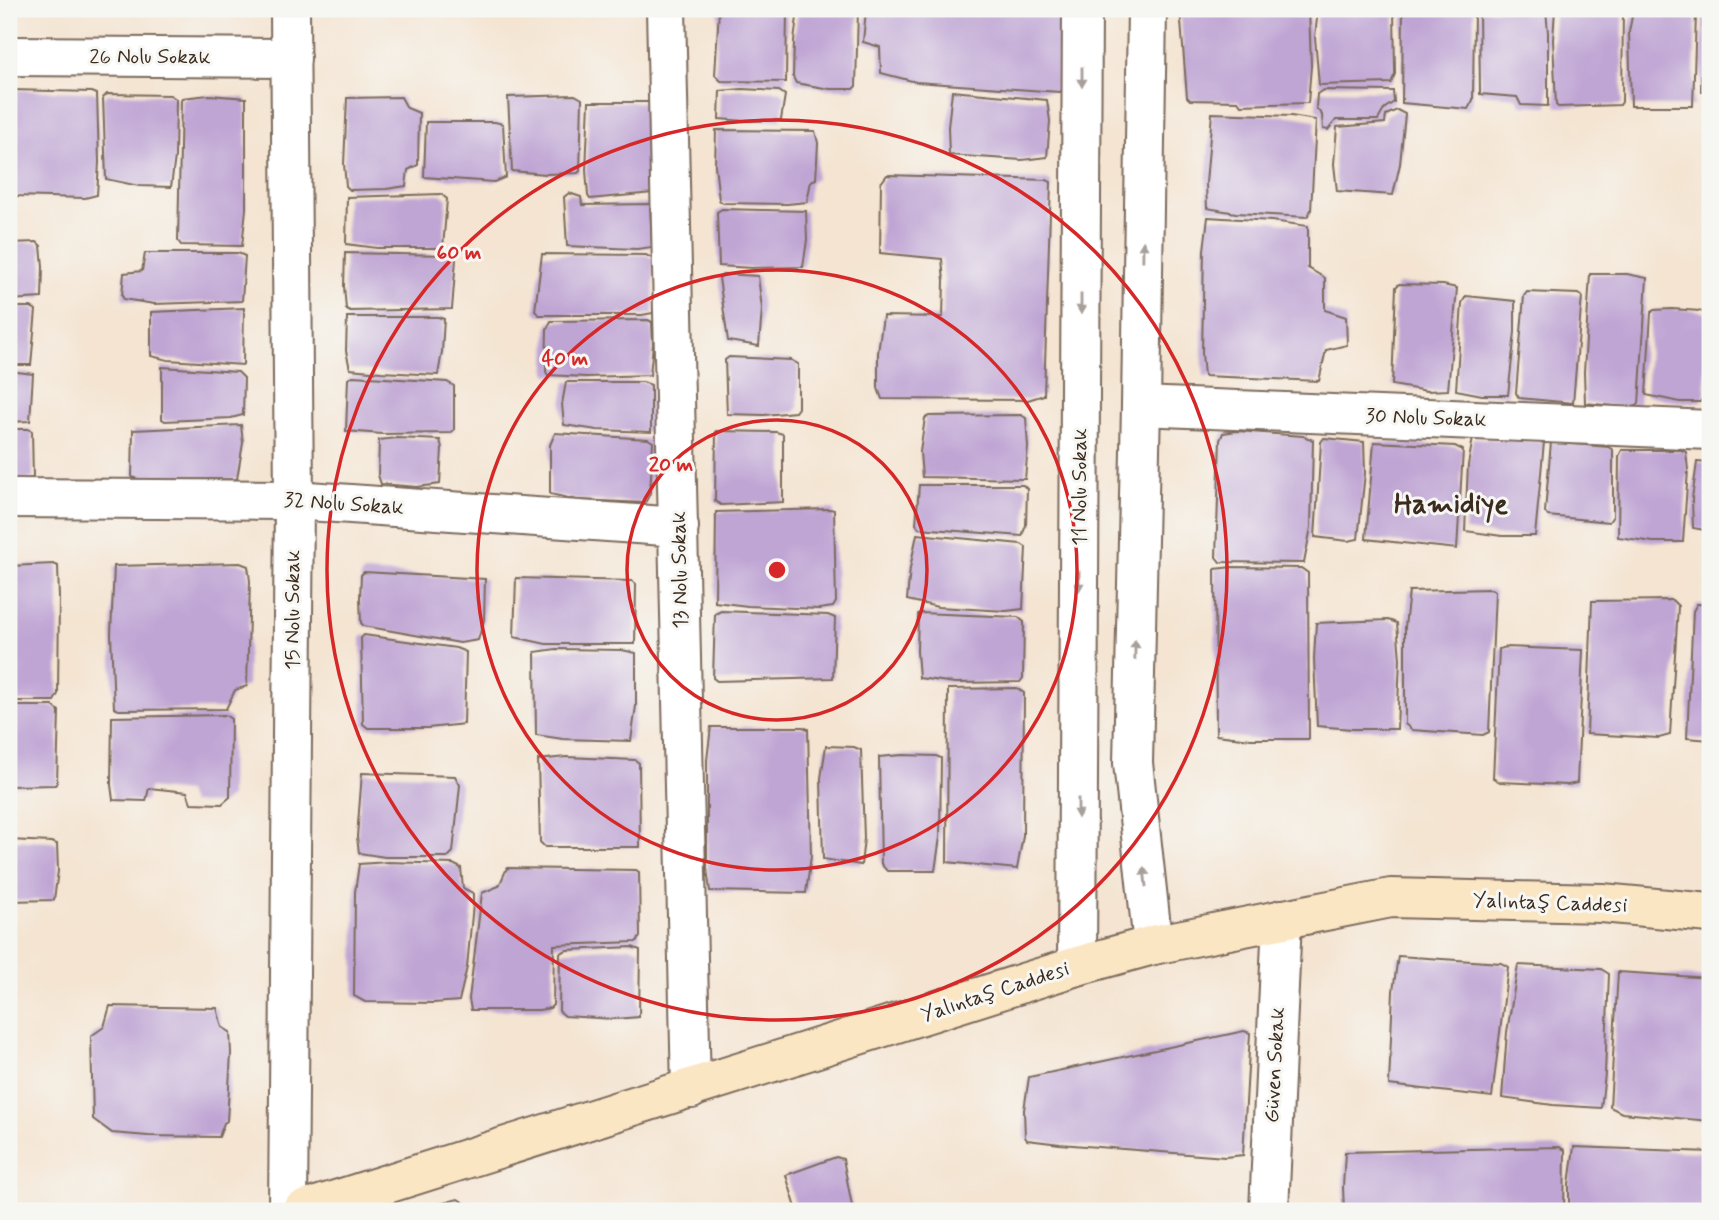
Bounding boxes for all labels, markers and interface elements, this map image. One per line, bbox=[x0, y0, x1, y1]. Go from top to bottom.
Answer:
street label: 26 Nolu Sokak bbox=[89, 43, 211, 71]
one-way arrow bbox=[1076, 66, 1088, 88]
text: 60 m bbox=[436, 239, 482, 267]
one-way arrow bbox=[1137, 240, 1149, 262]
one-way arrow bbox=[1075, 294, 1087, 316]
text: 40 m bbox=[542, 345, 589, 373]
street label: 30 Nolu Sokak bbox=[1365, 402, 1487, 434]
street label: 11 Nolu Sokak bbox=[1066, 428, 1094, 546]
text: 20 m bbox=[649, 451, 694, 479]
street label: 32 Nolu Sokak bbox=[283, 486, 405, 522]
district label: Hamidiye bbox=[1394, 487, 1508, 524]
street label: 13 Nolu Sokak bbox=[665, 511, 695, 629]
street label: 15 Nolu Sokak bbox=[279, 550, 307, 670]
centre of rings bbox=[765, 558, 789, 582]
one-way arrow bbox=[1073, 570, 1085, 592]
one-way arrow bbox=[1130, 639, 1141, 661]
one-way arrow bbox=[1072, 798, 1084, 820]
one-way arrow bbox=[1140, 866, 1151, 888]
street label: Yalıntaş Caddesi bbox=[1472, 886, 1628, 920]
street label: Yalıntaş Caddesi bbox=[917, 955, 1073, 1029]
street label: Güven Sokak bbox=[1258, 1006, 1292, 1124]

